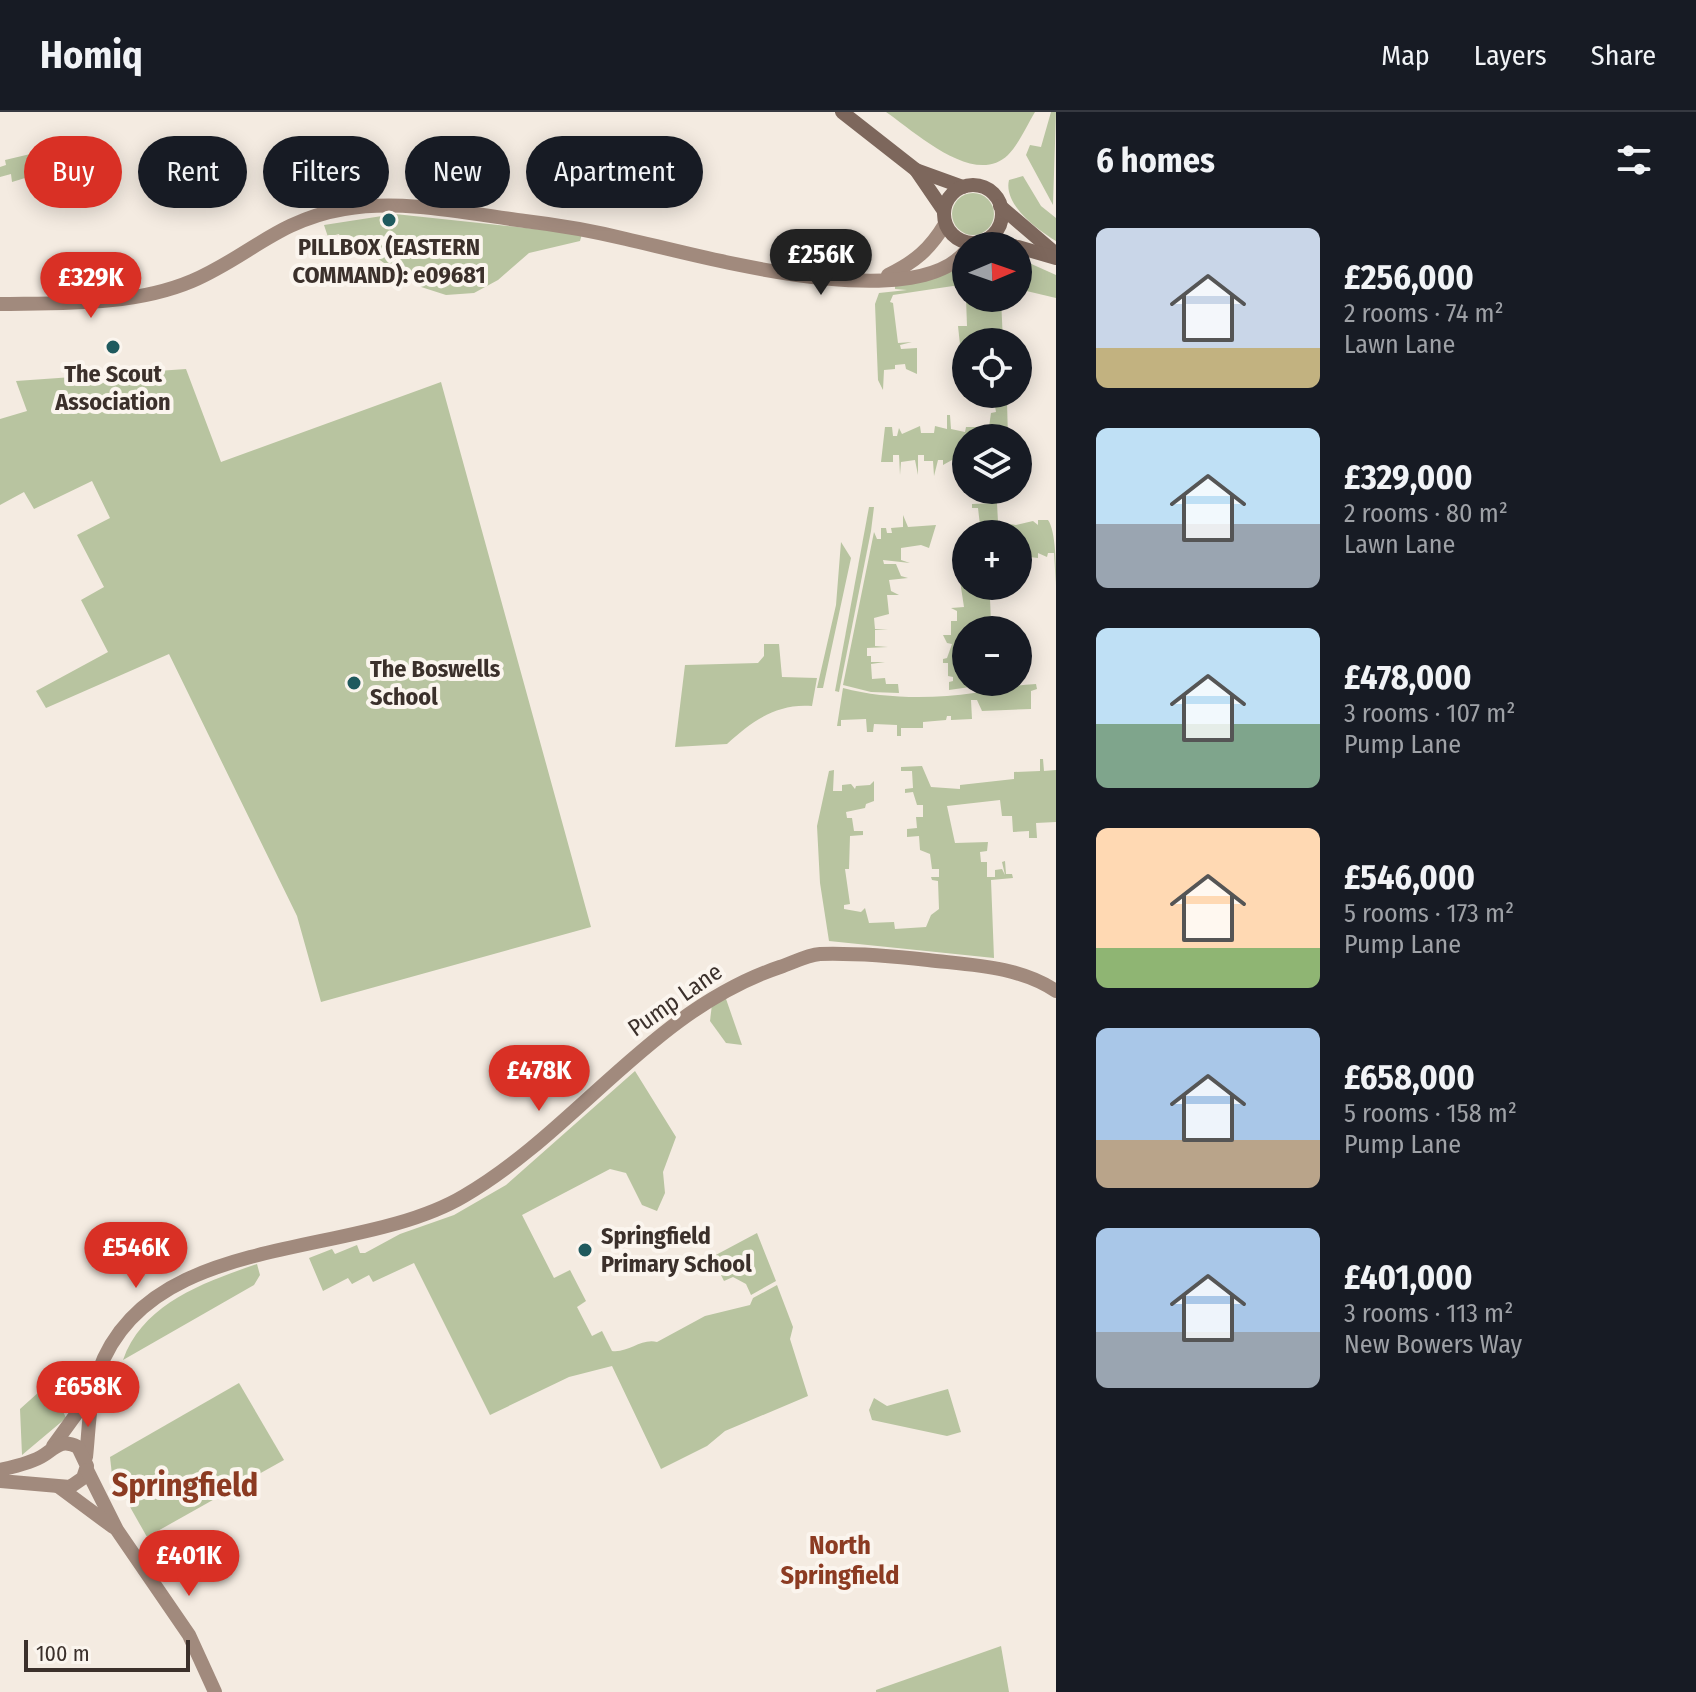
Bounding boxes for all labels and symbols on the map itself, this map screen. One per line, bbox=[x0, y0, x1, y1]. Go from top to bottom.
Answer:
marker: PILLBOX (EASTERN COMMAND): e09681 bbox=[380, 211, 398, 229]
pin: £256K bbox=[765, 229, 877, 297]
north arrow bbox=[952, 232, 1032, 312]
place label: PILLBOX (EASTERN COMMAND): e09681 bbox=[292, 233, 486, 289]
pin: £329K bbox=[35, 252, 147, 320]
marker: The Scout Association bbox=[104, 338, 122, 356]
place label: The Scout Association bbox=[54, 360, 171, 416]
place label: The Boswells School bbox=[370, 655, 501, 711]
marker: The Boswells School bbox=[345, 674, 363, 692]
street label: Pump Lane bbox=[623, 958, 727, 1042]
pin: £478K bbox=[483, 1045, 595, 1113]
pin: £546K bbox=[80, 1222, 192, 1290]
place label: Springfield Primary School bbox=[601, 1222, 752, 1278]
marker: Springfield Primary School bbox=[576, 1241, 594, 1259]
pin: £658K bbox=[32, 1361, 144, 1429]
district label: Springfield bbox=[112, 1466, 258, 1504]
pin: £401K bbox=[133, 1530, 245, 1598]
district label: North Springfield bbox=[781, 1530, 899, 1591]
scale bar bbox=[24, 1636, 190, 1672]

